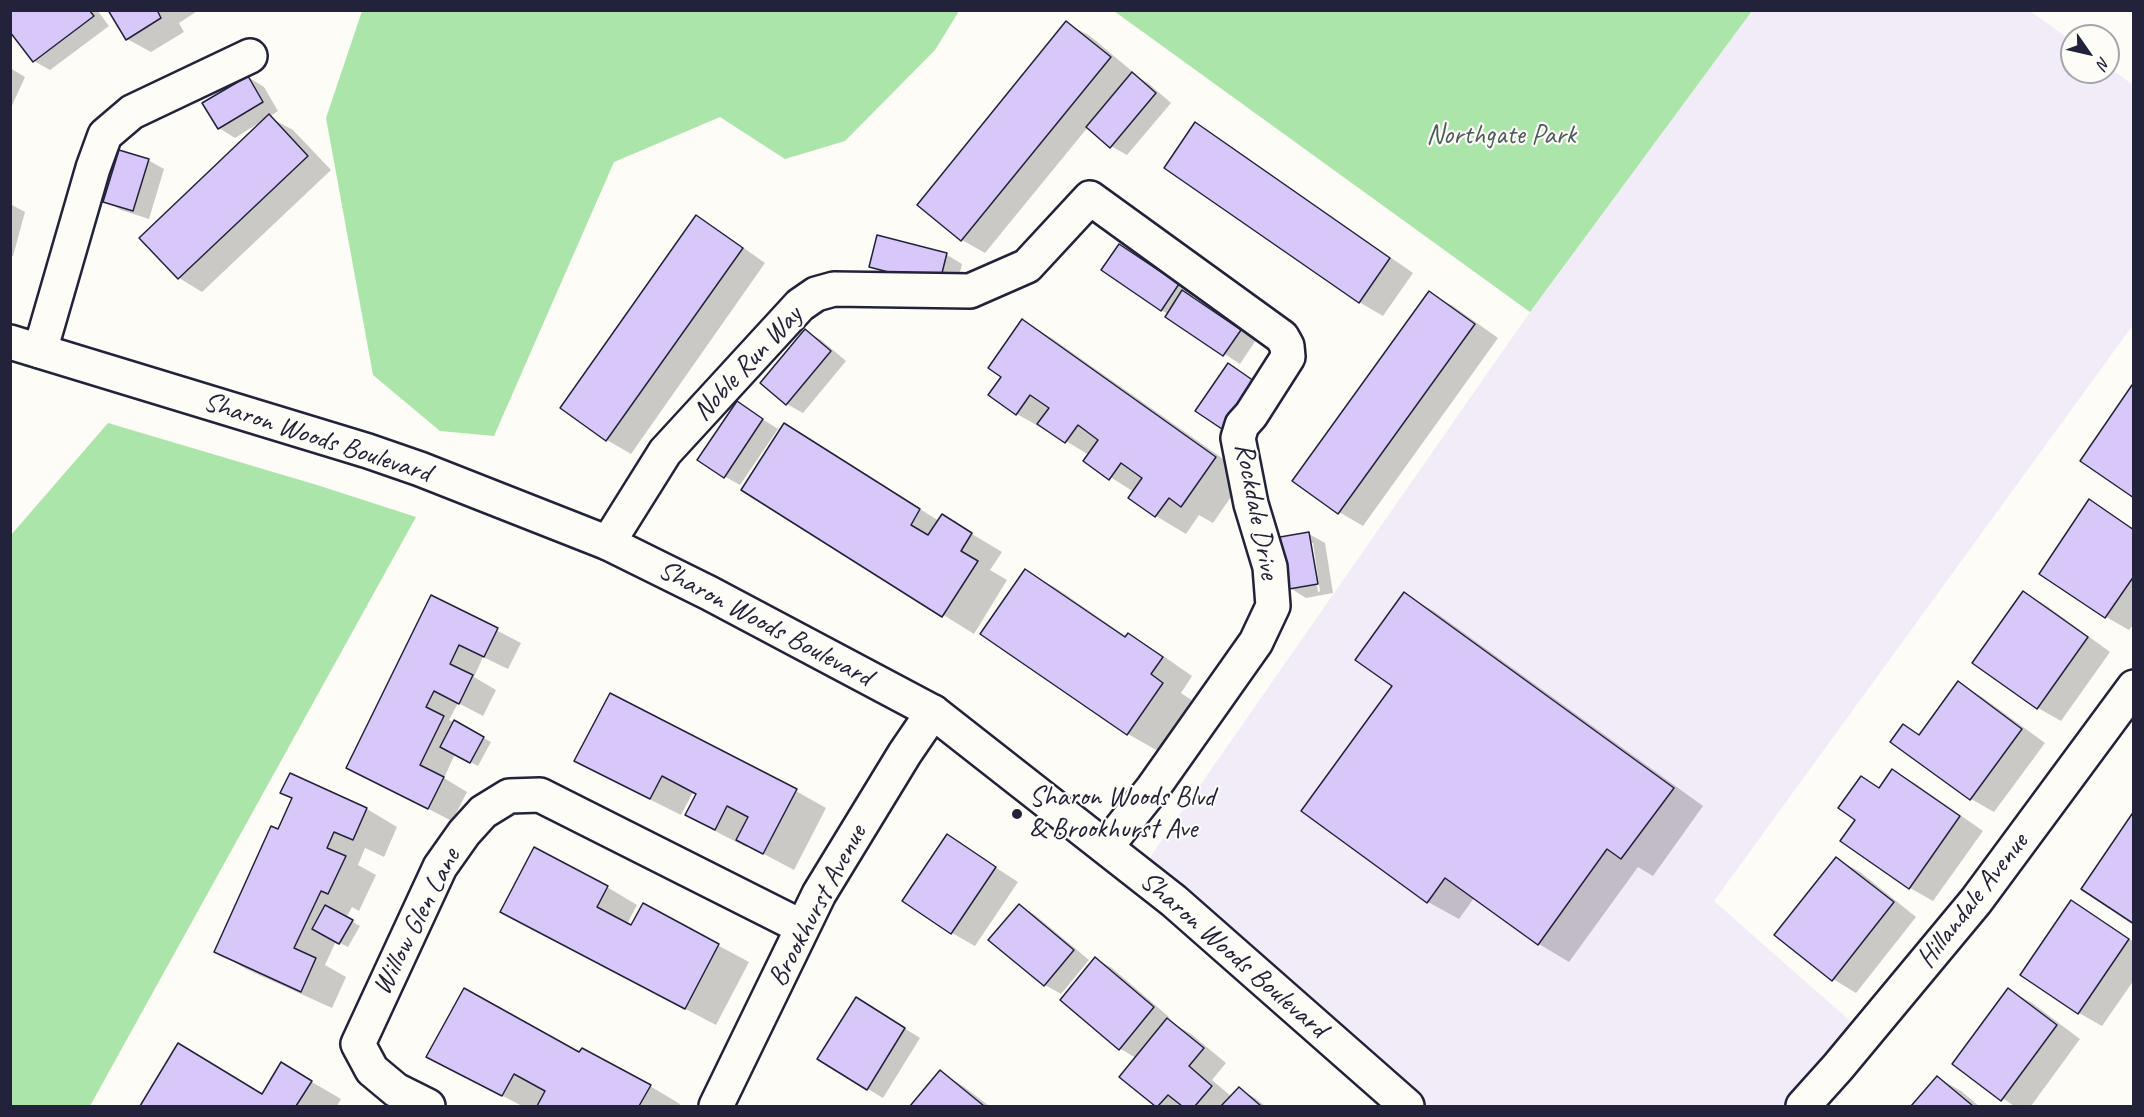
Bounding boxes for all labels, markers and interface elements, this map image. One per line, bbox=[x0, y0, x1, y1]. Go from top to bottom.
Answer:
north arrow bbox=[2060, 24, 2120, 84]
text: N bbox=[2092, 53, 2114, 73]
park label: Northgate Park bbox=[1426, 119, 1576, 153]
street label: Noble Run Way bbox=[686, 300, 810, 428]
street label: Sharon Woods Boulevard bbox=[199, 385, 435, 491]
street label: Rockdale Drive bbox=[1226, 440, 1286, 582]
street label: Sharon Woods Boulevard bbox=[652, 553, 878, 695]
place label: Sharon Woods Blvd & Brookhurst Ave bbox=[1029, 781, 1215, 847]
marker: Sharon Woods Blvd & Brookhurst Ave bbox=[1010, 807, 1024, 821]
street label: Brookhurst Avenue bbox=[761, 820, 875, 992]
street label: Hillandale Avenue bbox=[1910, 827, 2036, 975]
street label: Willow Glen Lane bbox=[366, 843, 468, 1001]
street label: Sharon Woods Boulevard bbox=[1132, 865, 1334, 1045]

